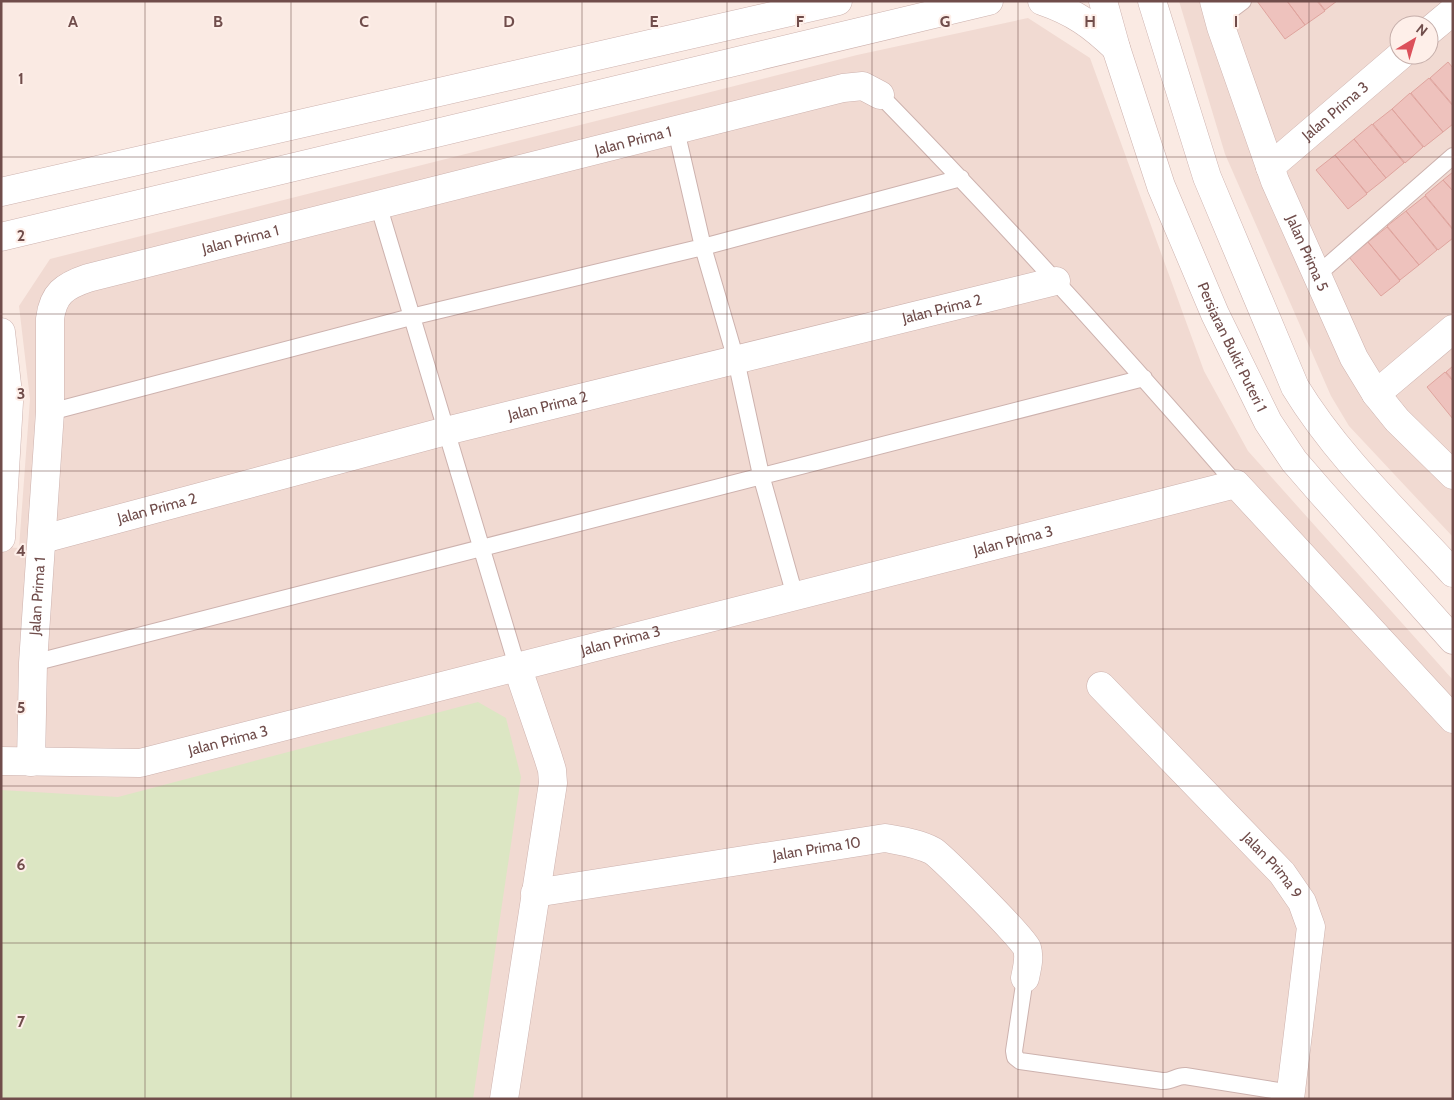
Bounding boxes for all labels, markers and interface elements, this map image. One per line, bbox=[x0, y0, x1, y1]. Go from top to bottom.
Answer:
text: A bbox=[68, 12, 78, 31]
text: B bbox=[213, 12, 223, 31]
text: C bbox=[359, 12, 369, 31]
text: D bbox=[503, 12, 515, 31]
text: E bbox=[649, 12, 659, 31]
text: F bbox=[796, 12, 805, 31]
text: G bbox=[940, 12, 950, 31]
text: H bbox=[1084, 12, 1096, 31]
text: I bbox=[1234, 12, 1238, 31]
north arrow bbox=[1389, 15, 1439, 65]
text: N bbox=[1413, 20, 1431, 40]
text: 1 bbox=[18, 69, 24, 88]
street label: Jalan Prima 3 bbox=[1298, 78, 1372, 145]
street label: Jalan Prima 1 bbox=[592, 123, 673, 159]
street label: Jalan Prima 5 bbox=[1282, 211, 1332, 294]
street label: Jalan Prima 1 bbox=[199, 221, 281, 258]
text: 2 bbox=[17, 226, 25, 245]
street label: Persiaran Bukit Puteri 1 bbox=[1194, 280, 1271, 415]
street label: Jalan Prima 2 bbox=[899, 291, 984, 328]
text: 3 bbox=[17, 384, 25, 403]
street label: Jalan Prima 2 bbox=[505, 387, 590, 425]
street label: Jalan Prima 2 bbox=[114, 489, 199, 528]
street label: Jalan Prima 3 bbox=[970, 522, 1055, 560]
text: 4 bbox=[16, 541, 26, 560]
street label: Jalan Prima 1 bbox=[26, 556, 49, 637]
street label: Jalan Prima 3 bbox=[578, 622, 662, 660]
text: 5 bbox=[17, 698, 25, 717]
street label: Jalan Prima 3 bbox=[185, 722, 270, 760]
street label: Jalan Prima 9 bbox=[1238, 828, 1306, 902]
street label: Jalan Prima 10 bbox=[770, 833, 862, 865]
text: 6 bbox=[17, 855, 26, 874]
text: 7 bbox=[17, 1012, 26, 1031]

